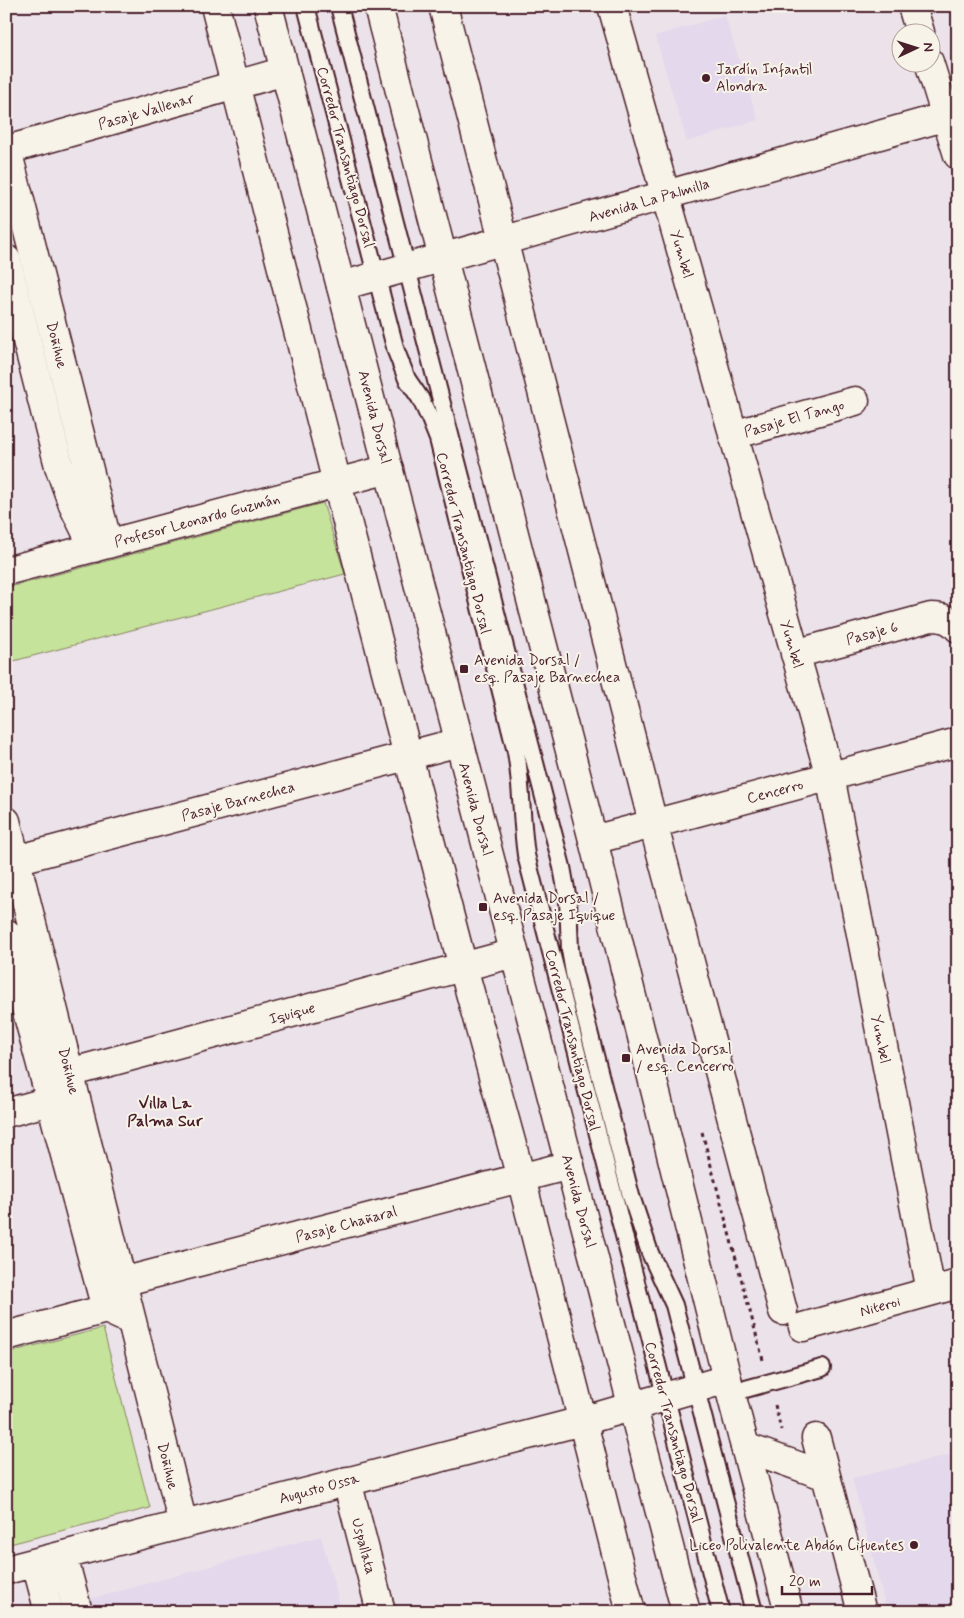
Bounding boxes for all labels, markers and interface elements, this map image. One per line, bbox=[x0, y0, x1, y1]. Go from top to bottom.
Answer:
north arrow bbox=[892, 22, 942, 72]
text: N bbox=[919, 42, 937, 52]
place label: Jardín Infantil Alondra bbox=[716, 60, 813, 97]
street label: Corredor Transantiago Dorsal bbox=[311, 65, 379, 250]
marker: Jardín Infantil Alondra bbox=[700, 72, 712, 84]
street label: Pasaje Vallenar bbox=[96, 88, 197, 135]
street label: Avenida La Palmilla bbox=[586, 174, 712, 228]
street label: Yumbel bbox=[665, 228, 697, 281]
street label: Doñihue bbox=[41, 320, 72, 371]
street label: Avenida Dorsal bbox=[353, 368, 395, 466]
street label: Pasaje El Tango bbox=[742, 395, 847, 443]
street label: Corredor Transantiago Dorsal bbox=[431, 450, 495, 636]
street label: Profesor Leonardo Guzmán bbox=[112, 489, 282, 553]
street label: Pasaje 6 bbox=[844, 617, 901, 651]
street label: Yumbel bbox=[775, 618, 807, 671]
place label: Avenida Dorsal / esq. Pasaje Barnechea bbox=[474, 651, 620, 688]
marker: Avenida Dorsal / esq. Pasaje Barnechea bbox=[458, 663, 470, 675]
street label: Avenida Dorsal bbox=[453, 760, 497, 858]
street label: Cencerro bbox=[745, 775, 806, 809]
street label: Pasaje Barnechea bbox=[179, 777, 297, 827]
place label: Avenida Dorsal / esq. Pasaje Iquique bbox=[493, 889, 615, 926]
marker: Avenida Dorsal / esq. Pasaje Iquique bbox=[477, 901, 489, 913]
street label: Corredor Transantiago Dorsal bbox=[540, 947, 604, 1133]
street label: Iquique bbox=[267, 998, 318, 1030]
street label: Yumbel bbox=[866, 1013, 895, 1065]
place label: Avenida Dorsal / esq. Cencerro bbox=[636, 1040, 734, 1077]
street label: Doñihue bbox=[53, 1046, 84, 1097]
marker: Avenida Dorsal / esq. Cencerro bbox=[620, 1052, 632, 1064]
district label: Villa La Palma Sur bbox=[127, 1093, 203, 1132]
street label: Avenida Dorsal bbox=[556, 1152, 600, 1250]
street label: Pasaje Chañaral bbox=[293, 1202, 400, 1248]
street label: Niteroi bbox=[858, 1292, 903, 1322]
street label: Corredor Transantiago Dorsal bbox=[639, 1340, 707, 1525]
street label: Doñihue bbox=[152, 1441, 183, 1492]
street label: Augusto Ossa bbox=[277, 1468, 363, 1509]
street label: Uspallata bbox=[346, 1516, 380, 1577]
place label: Liceo Polivalente Abdón Cifuentes bbox=[689, 1536, 904, 1556]
marker: Liceo Polivalente Abdón Cifuentes bbox=[908, 1539, 920, 1551]
scale bar bbox=[782, 1563, 872, 1595]
text: 20 m bbox=[789, 1572, 821, 1592]

